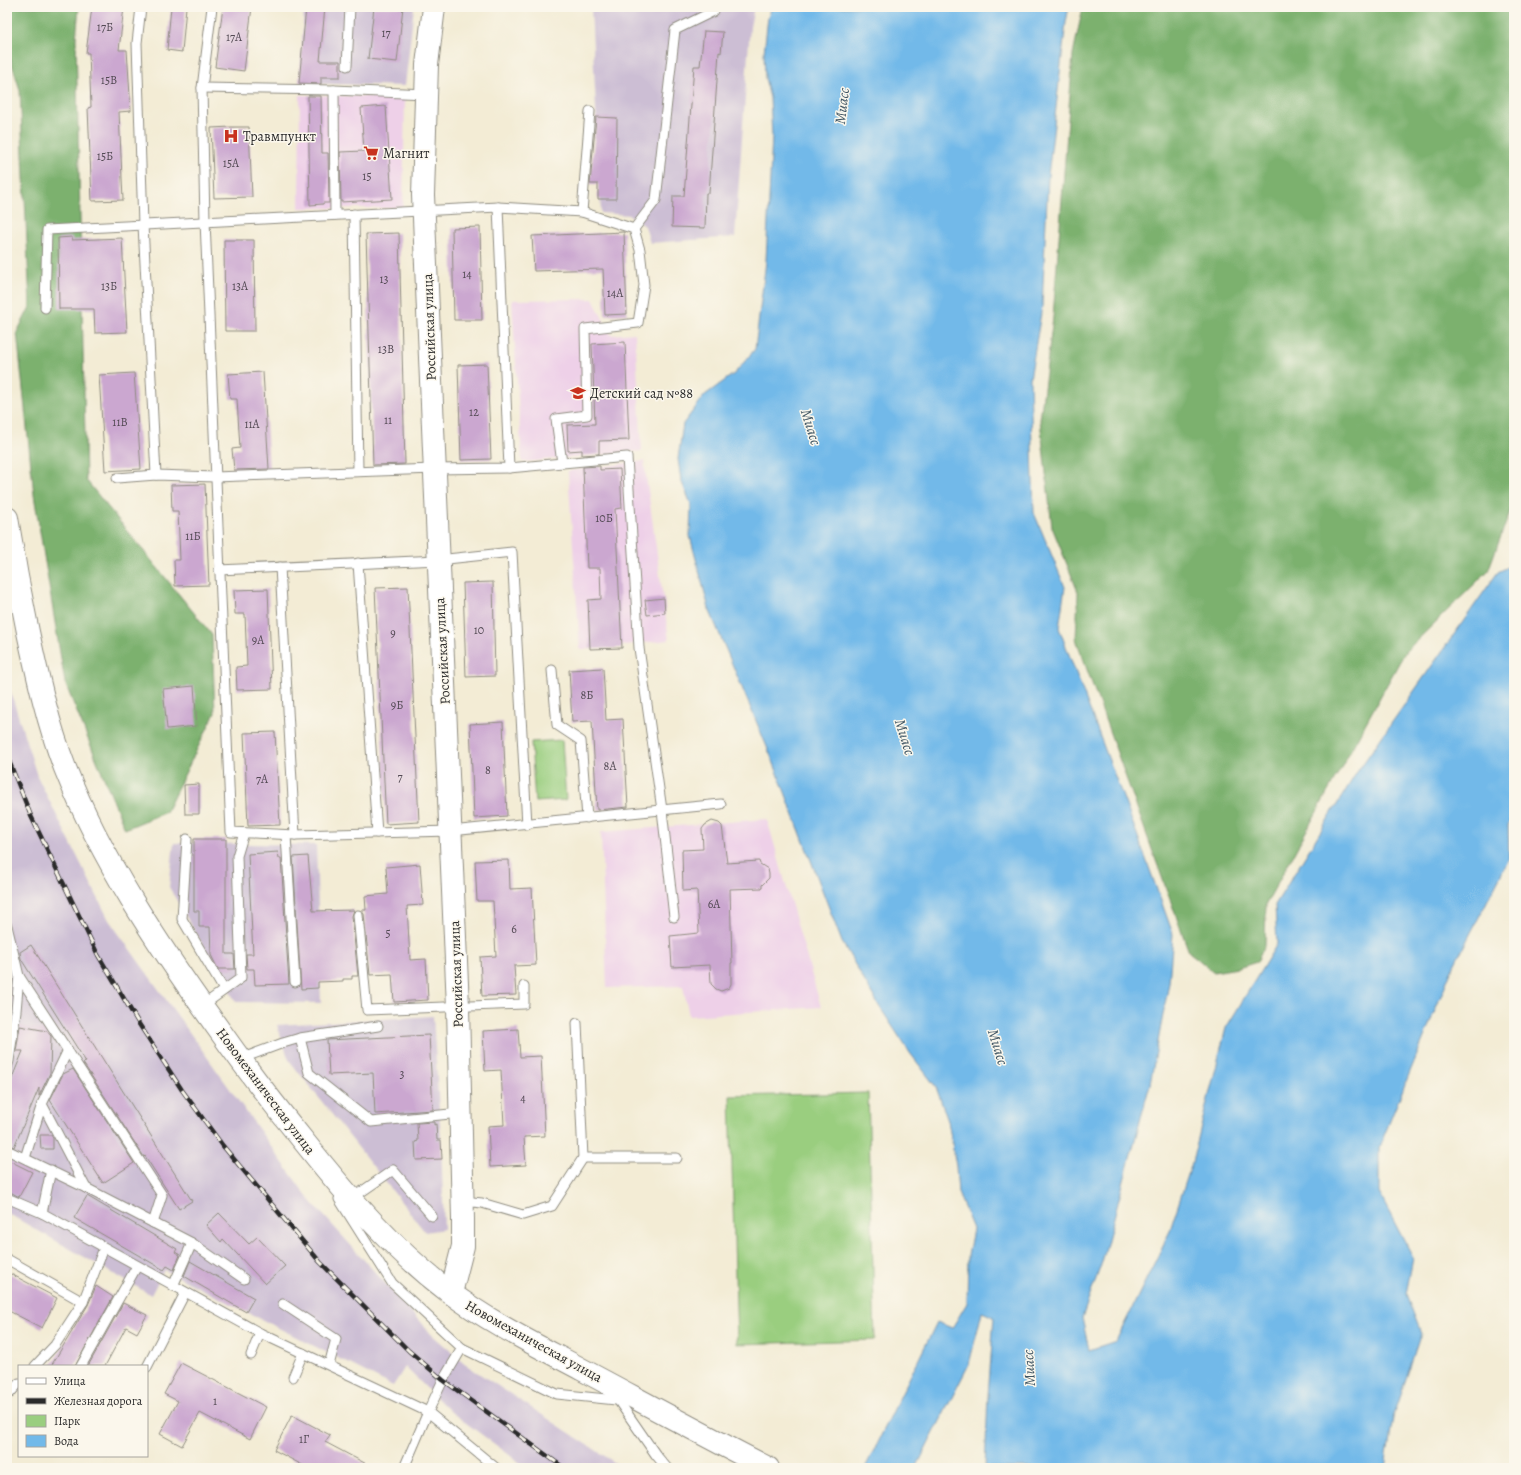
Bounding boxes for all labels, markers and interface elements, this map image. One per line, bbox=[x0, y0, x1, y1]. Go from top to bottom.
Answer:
house number: 17Б bbox=[97, 19, 113, 35]
house number: 17 bbox=[381, 25, 392, 41]
house number: 17А bbox=[226, 29, 243, 45]
house number: 15В bbox=[101, 72, 117, 88]
water label: Миасс bbox=[830, 86, 854, 125]
hospital icon: Травмпункт bbox=[222, 127, 240, 145]
place label: Травмпункт bbox=[243, 127, 316, 146]
supermarket icon: Магнит bbox=[362, 144, 380, 162]
place label: Магнит bbox=[383, 144, 430, 163]
house number: 15Б bbox=[97, 148, 113, 164]
house number: 15А bbox=[223, 155, 240, 171]
house number: 15 bbox=[362, 168, 372, 184]
house number: 14 bbox=[462, 266, 472, 282]
house number: 13 bbox=[379, 271, 389, 287]
street label: Российская улица bbox=[418, 273, 441, 381]
house number: 13Б bbox=[101, 278, 117, 294]
house number: 13А bbox=[232, 278, 249, 294]
house number: 14А bbox=[607, 285, 624, 301]
house number: 13В bbox=[378, 341, 394, 357]
school or university icon: Детский сад №88 bbox=[569, 384, 587, 402]
place label: Детский сад №88 bbox=[590, 384, 693, 403]
house number: 12 bbox=[469, 404, 479, 420]
water label: Миасс bbox=[796, 407, 826, 448]
house number: 11 bbox=[384, 412, 392, 428]
house number: 11В bbox=[112, 414, 128, 430]
house number: 11А bbox=[244, 416, 261, 432]
house number: 10Б bbox=[595, 510, 613, 526]
house number: 11Б bbox=[185, 528, 201, 544]
street label: Российская улица bbox=[430, 596, 455, 705]
house number: 10 bbox=[474, 622, 484, 638]
house number: 9 bbox=[390, 625, 396, 641]
house number: 9А bbox=[252, 632, 265, 648]
house number: 8Б bbox=[581, 687, 593, 703]
house number: 9Б bbox=[391, 697, 403, 713]
water label: Миасс bbox=[890, 717, 920, 758]
house number: 8А bbox=[604, 758, 617, 774]
house number: 8 bbox=[485, 762, 491, 778]
house number: 7 bbox=[397, 769, 403, 785]
house number: 7А bbox=[256, 771, 269, 787]
house number: 6А bbox=[708, 896, 721, 912]
street label: Российская улица bbox=[445, 920, 468, 1028]
house number: 6 bbox=[511, 921, 517, 937]
house number: 5 bbox=[385, 925, 391, 941]
street label: Новомеханическая улица bbox=[212, 1024, 320, 1159]
water label: Миасс bbox=[983, 1027, 1013, 1068]
house number: 3 bbox=[400, 1066, 405, 1082]
house number: 4 bbox=[520, 1090, 526, 1106]
street label: Новомеханическая улица bbox=[462, 1296, 606, 1387]
water label: Миасс bbox=[1018, 1348, 1040, 1387]
legend bbox=[18, 1365, 148, 1457]
text: Улица bbox=[54, 1373, 86, 1389]
text: Железная дорога bbox=[54, 1393, 143, 1409]
house number: 1 bbox=[213, 1393, 217, 1409]
text: Парк bbox=[54, 1413, 80, 1429]
house number: 1Г bbox=[299, 1431, 309, 1447]
text: Вода bbox=[54, 1433, 79, 1449]

